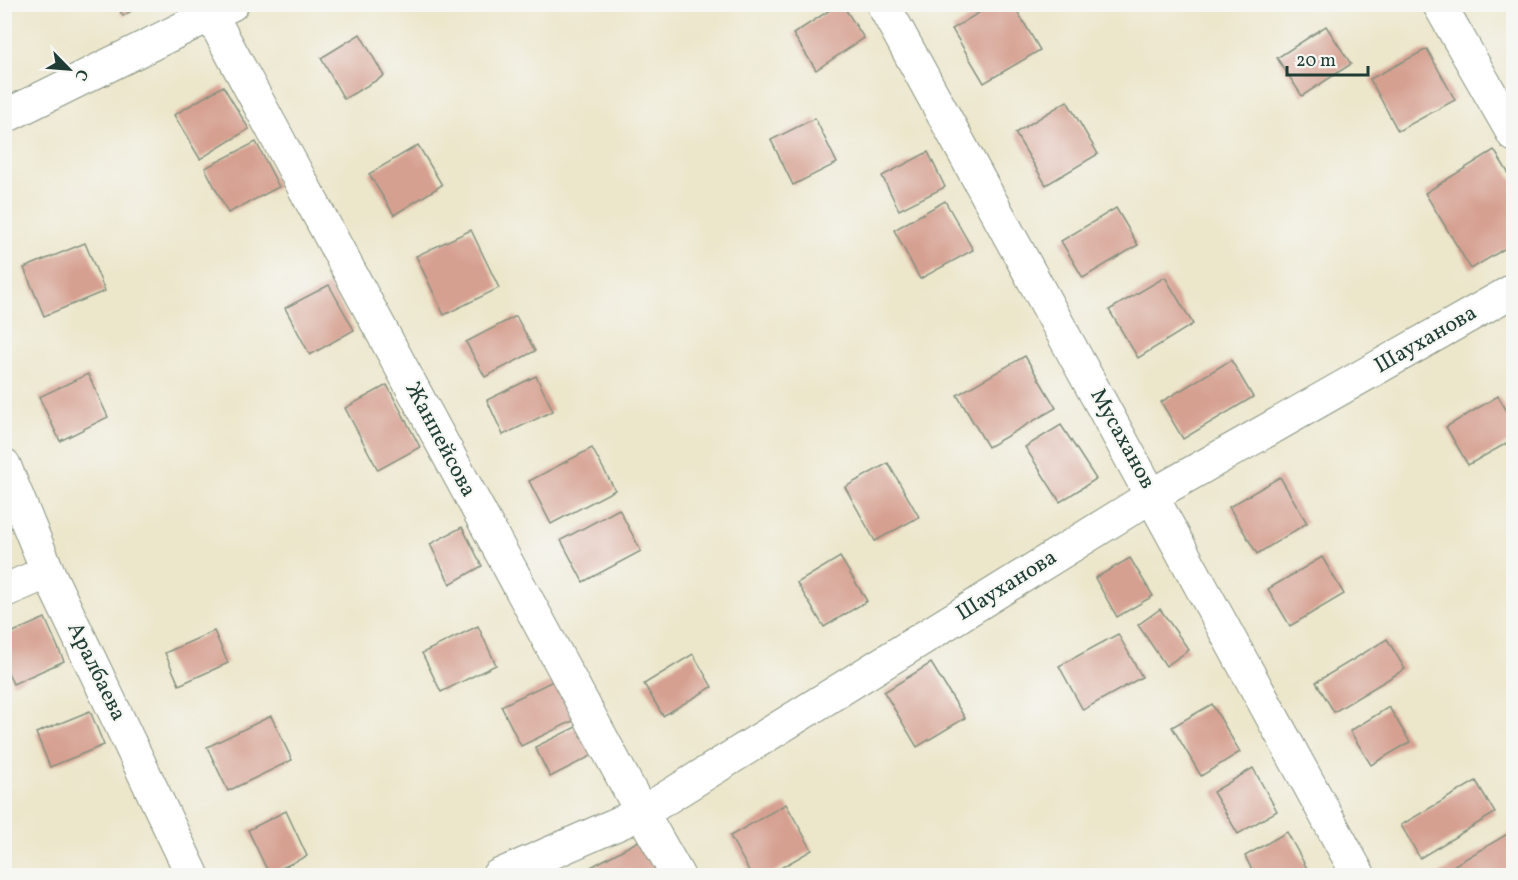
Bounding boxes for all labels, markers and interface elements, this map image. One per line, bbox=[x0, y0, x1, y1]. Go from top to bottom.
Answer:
north arrow bbox=[39, 39, 99, 99]
scale bar bbox=[1287, 39, 1368, 77]
text: 20 m bbox=[1296, 49, 1336, 74]
text: С bbox=[69, 65, 93, 84]
street label: Шауханова bbox=[1369, 298, 1483, 382]
street label: Жанпейсова bbox=[397, 377, 483, 503]
street label: Мусаханов bbox=[1082, 383, 1162, 495]
street label: Шауханова bbox=[951, 543, 1063, 629]
street label: Аралбаева bbox=[59, 617, 133, 727]

